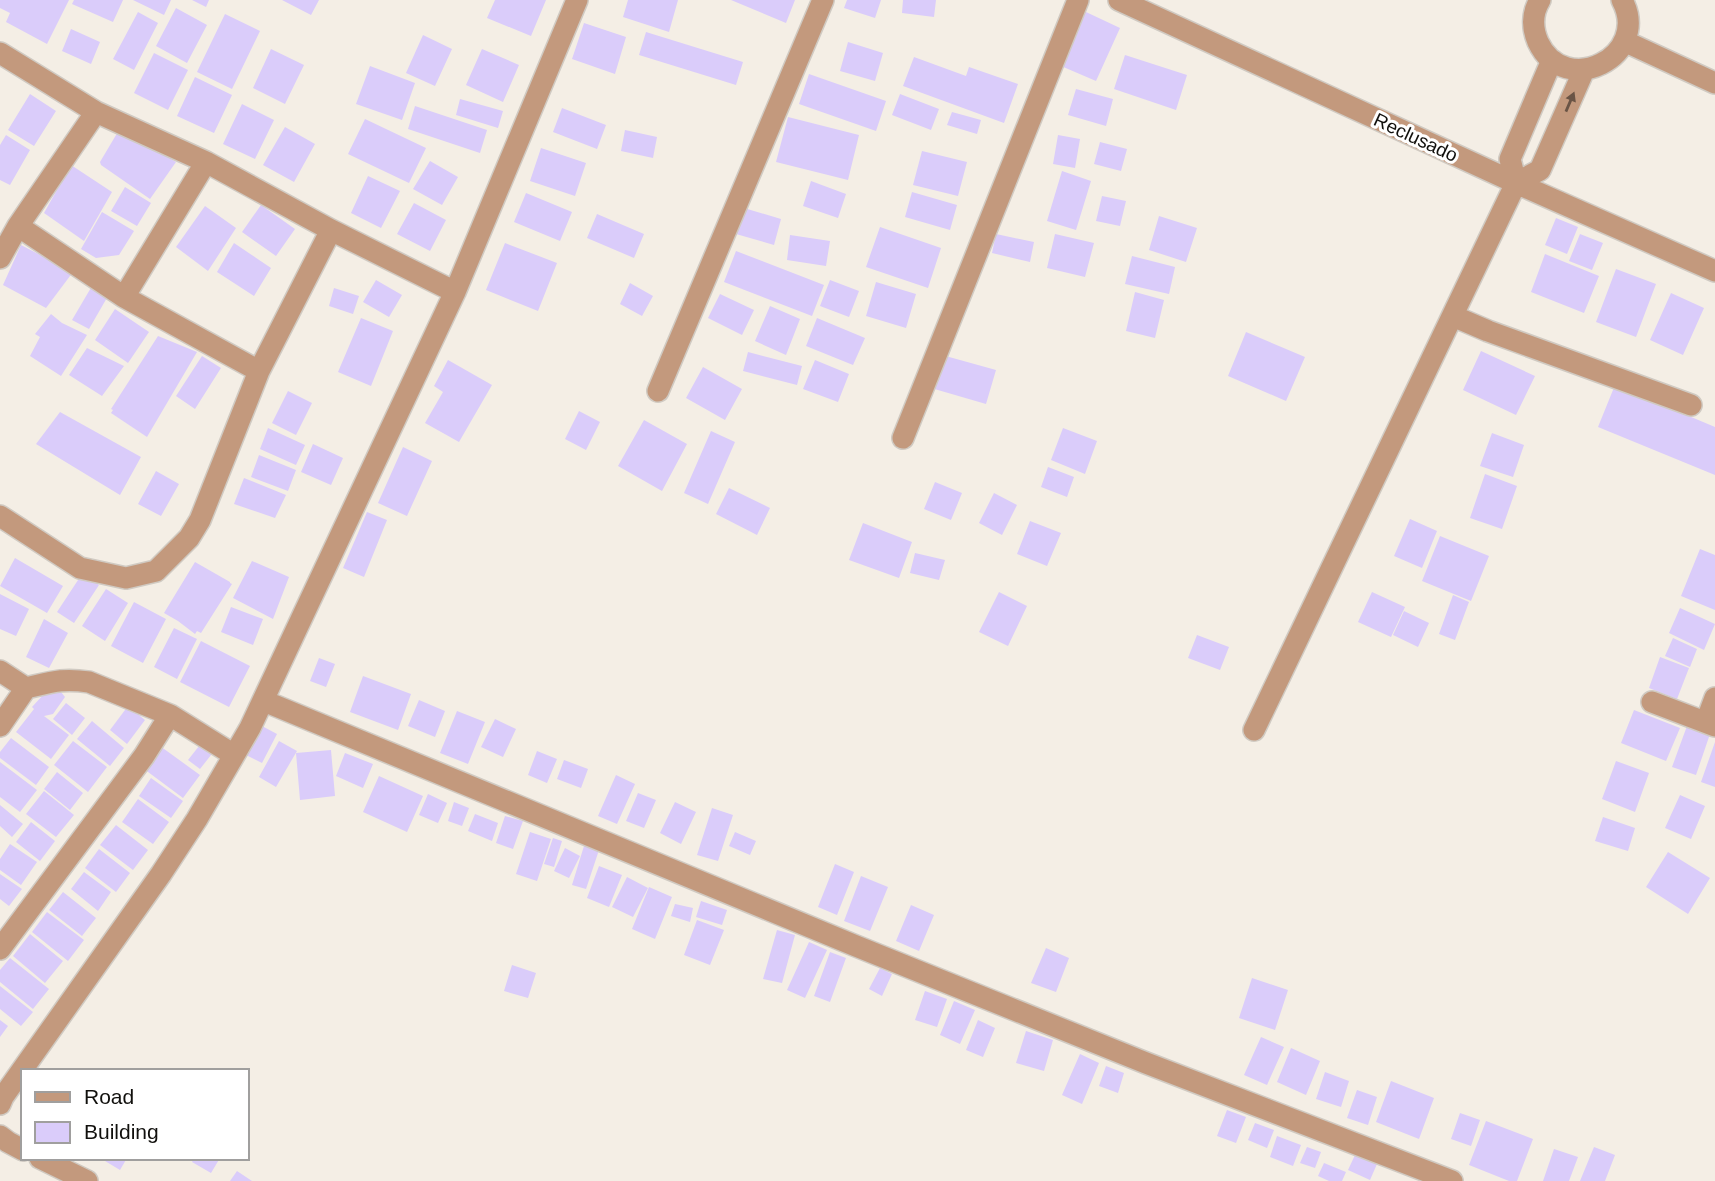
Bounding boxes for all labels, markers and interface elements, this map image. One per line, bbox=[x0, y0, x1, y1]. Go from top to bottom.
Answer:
one-way arrow bbox=[1564, 91, 1575, 112]
street label: Reclusado bbox=[1371, 109, 1461, 166]
legend bbox=[21, 1069, 248, 1160]
text: Road bbox=[84, 1085, 134, 1108]
text: Building bbox=[84, 1120, 159, 1143]

